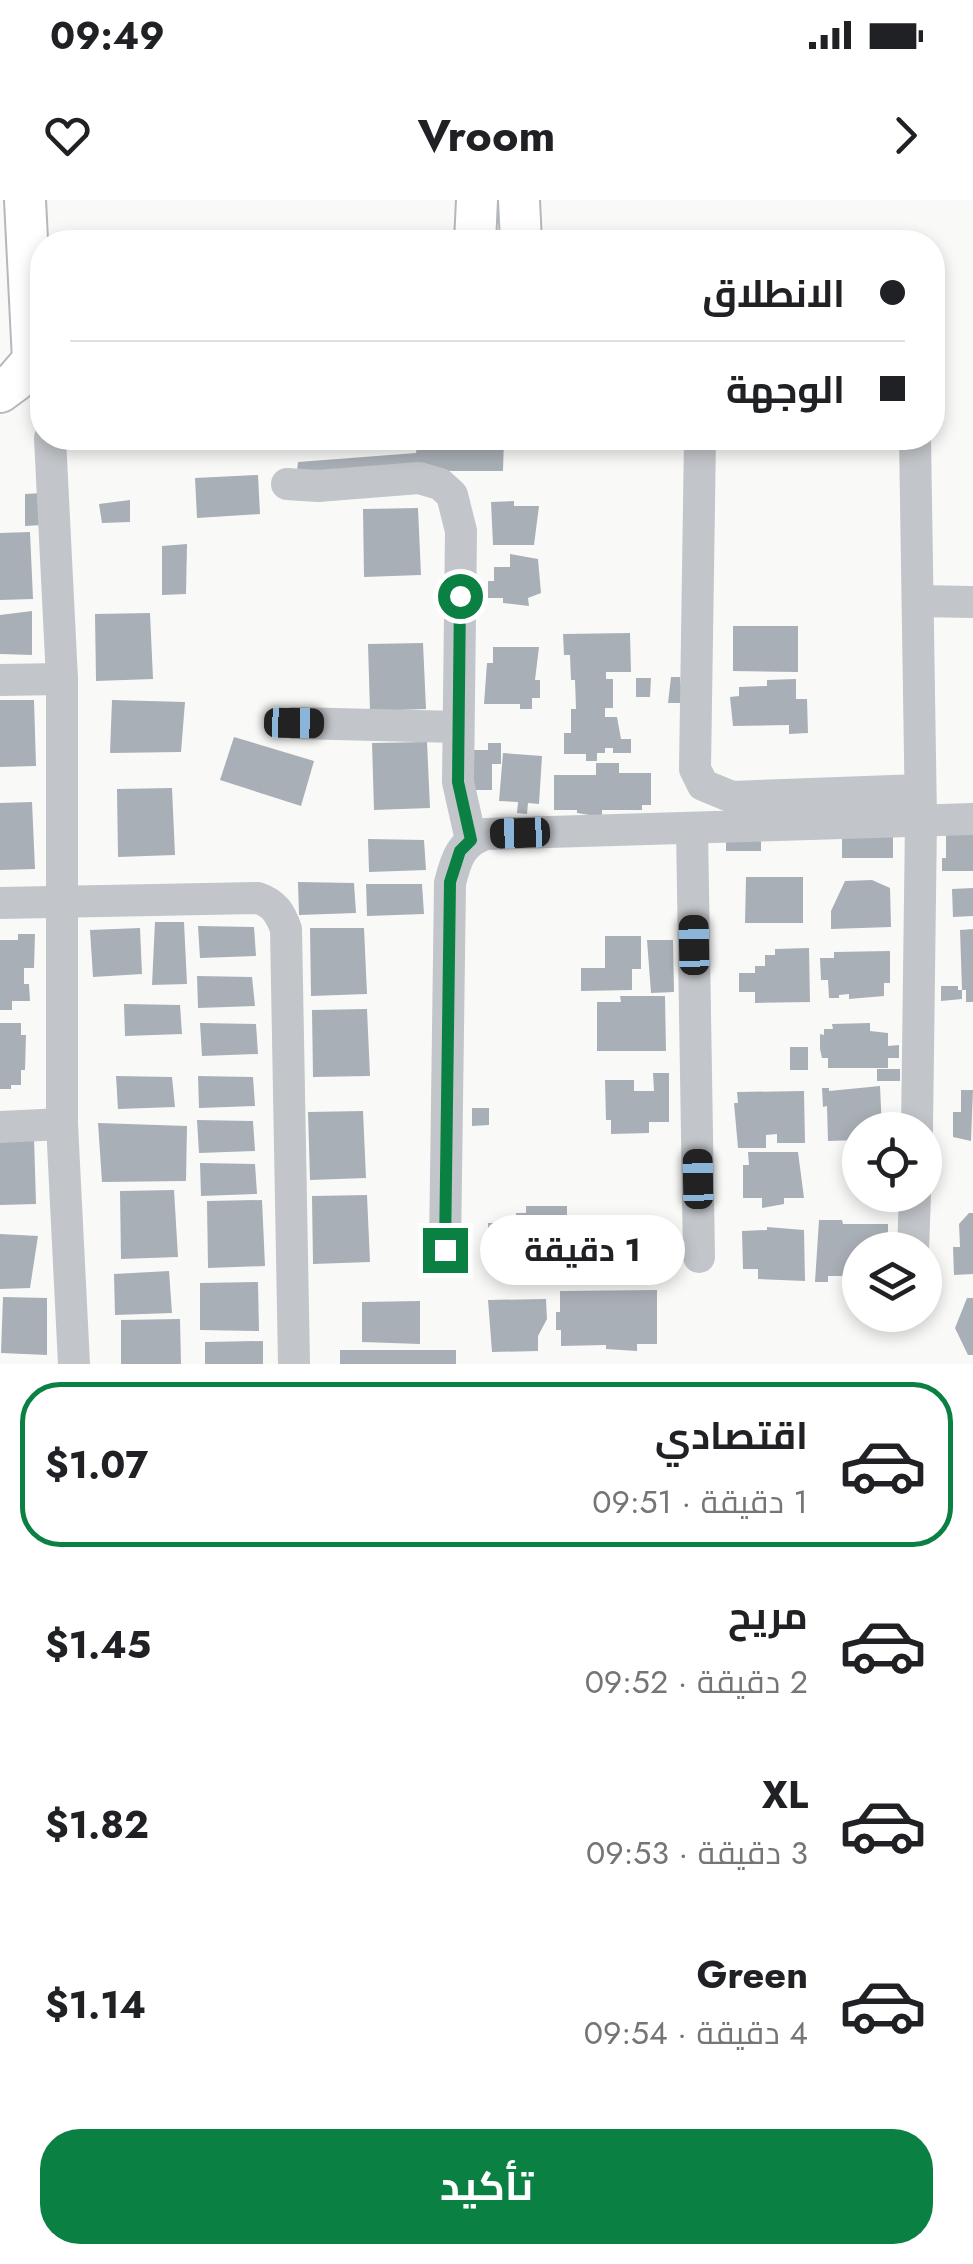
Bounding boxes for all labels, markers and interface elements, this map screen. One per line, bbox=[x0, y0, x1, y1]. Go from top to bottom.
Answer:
text: 09:49 bbox=[50, 8, 165, 63]
text: Vroom bbox=[418, 103, 555, 168]
icon: heart bbox=[40, 108, 95, 163]
icon: forward bbox=[878, 108, 933, 163]
text: الانطلاق bbox=[702, 266, 845, 321]
text: الوجهة bbox=[726, 362, 845, 417]
route start bbox=[438, 574, 483, 619]
car bbox=[264, 707, 324, 739]
car bbox=[489, 817, 551, 849]
car bbox=[678, 915, 710, 975]
map controls bbox=[842, 1112, 942, 1332]
button: locate bbox=[842, 1112, 942, 1212]
car bbox=[682, 1149, 714, 1209]
callout: 1 دقيقة bbox=[480, 1215, 685, 1285]
text: 1 دقيقة bbox=[524, 1227, 641, 1273]
route end bbox=[423, 1228, 468, 1273]
button: layers bbox=[842, 1232, 942, 1332]
text: اقتصادي bbox=[655, 1408, 808, 1463]
icon: car bbox=[838, 1420, 928, 1510]
text: $1.07 bbox=[45, 1437, 148, 1492]
text: 1 دقيقة · 09:51 bbox=[592, 1479, 808, 1525]
text: مريح bbox=[728, 1588, 808, 1643]
icon: car bbox=[838, 1600, 928, 1690]
text: $1.45 bbox=[45, 1617, 151, 1672]
text: 2 دقيقة · 09:52 bbox=[585, 1659, 808, 1705]
text: XL bbox=[762, 1767, 808, 1822]
icon: car bbox=[838, 1780, 928, 1870]
text: $1.82 bbox=[45, 1797, 149, 1852]
text: 3 دقيقة · 09:53 bbox=[586, 1830, 808, 1876]
text: Green bbox=[697, 1947, 808, 2002]
icon: car bbox=[838, 1960, 928, 2050]
text: $1.14 bbox=[45, 1977, 146, 2032]
text: 4 دقيقة · 09:54 bbox=[584, 2010, 808, 2056]
button: تأكيد bbox=[40, 2129, 933, 2244]

